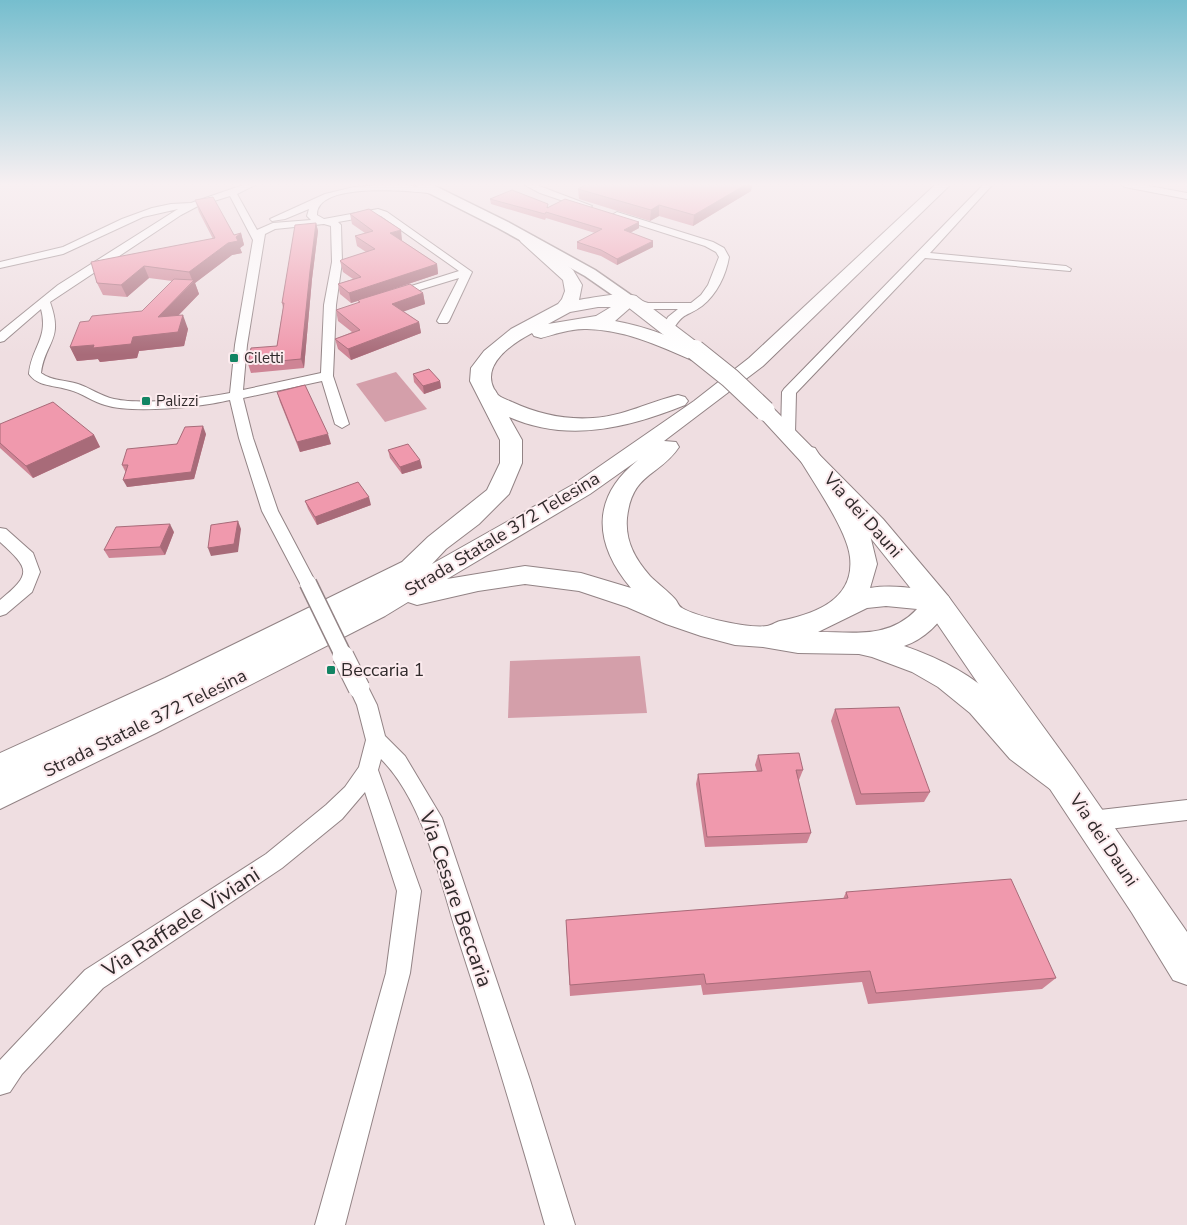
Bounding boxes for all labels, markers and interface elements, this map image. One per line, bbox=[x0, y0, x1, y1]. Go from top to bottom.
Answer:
place label: Ciletti bbox=[244, 348, 284, 368]
marker: Ciletti bbox=[228, 352, 240, 364]
place label: Palizzi bbox=[156, 391, 198, 411]
marker: Palizzi bbox=[140, 395, 152, 407]
street label: Strada Statale 372 Telesina bbox=[400, 466, 604, 602]
street label: Via dei Dauni bbox=[818, 466, 908, 563]
place label: Beccaria 1 bbox=[341, 658, 424, 682]
street label: Strada Statale 372 Telesina bbox=[39, 663, 251, 783]
marker: Beccaria 1 bbox=[325, 664, 337, 676]
street label: Via dei Dauni bbox=[1064, 788, 1144, 891]
street label: Via Cesare Beccaria bbox=[412, 806, 499, 991]
street label: Via Raffaele Viviani bbox=[96, 861, 265, 984]

